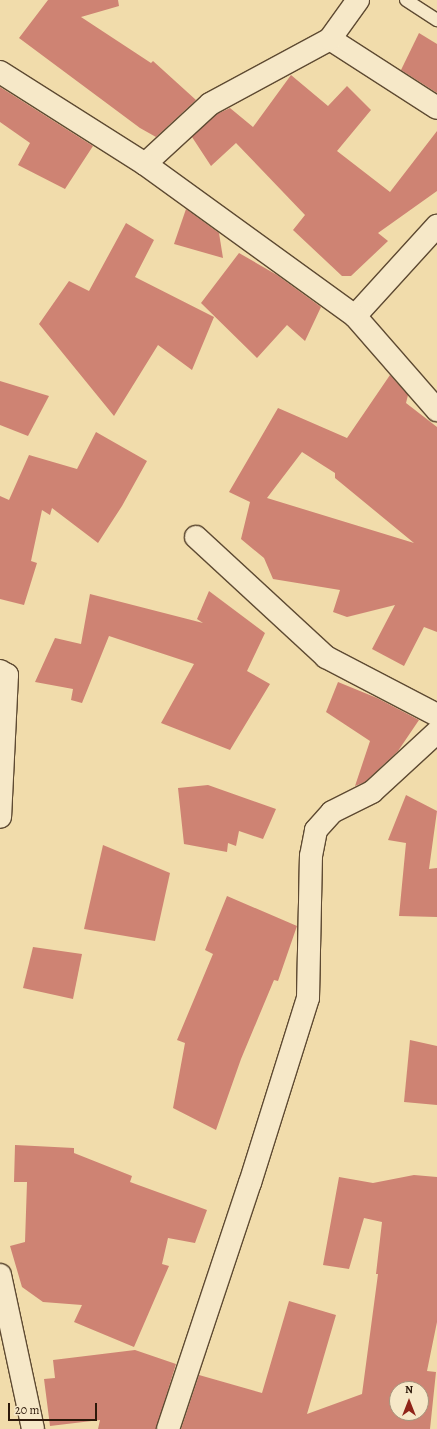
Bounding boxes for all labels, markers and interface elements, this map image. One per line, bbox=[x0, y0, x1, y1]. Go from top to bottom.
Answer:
north arrow bbox=[389, 1381, 429, 1421]
text: N bbox=[405, 1382, 413, 1397]
scale bar bbox=[10, 1395, 99, 1421]
text: 20 m bbox=[15, 1402, 39, 1418]

